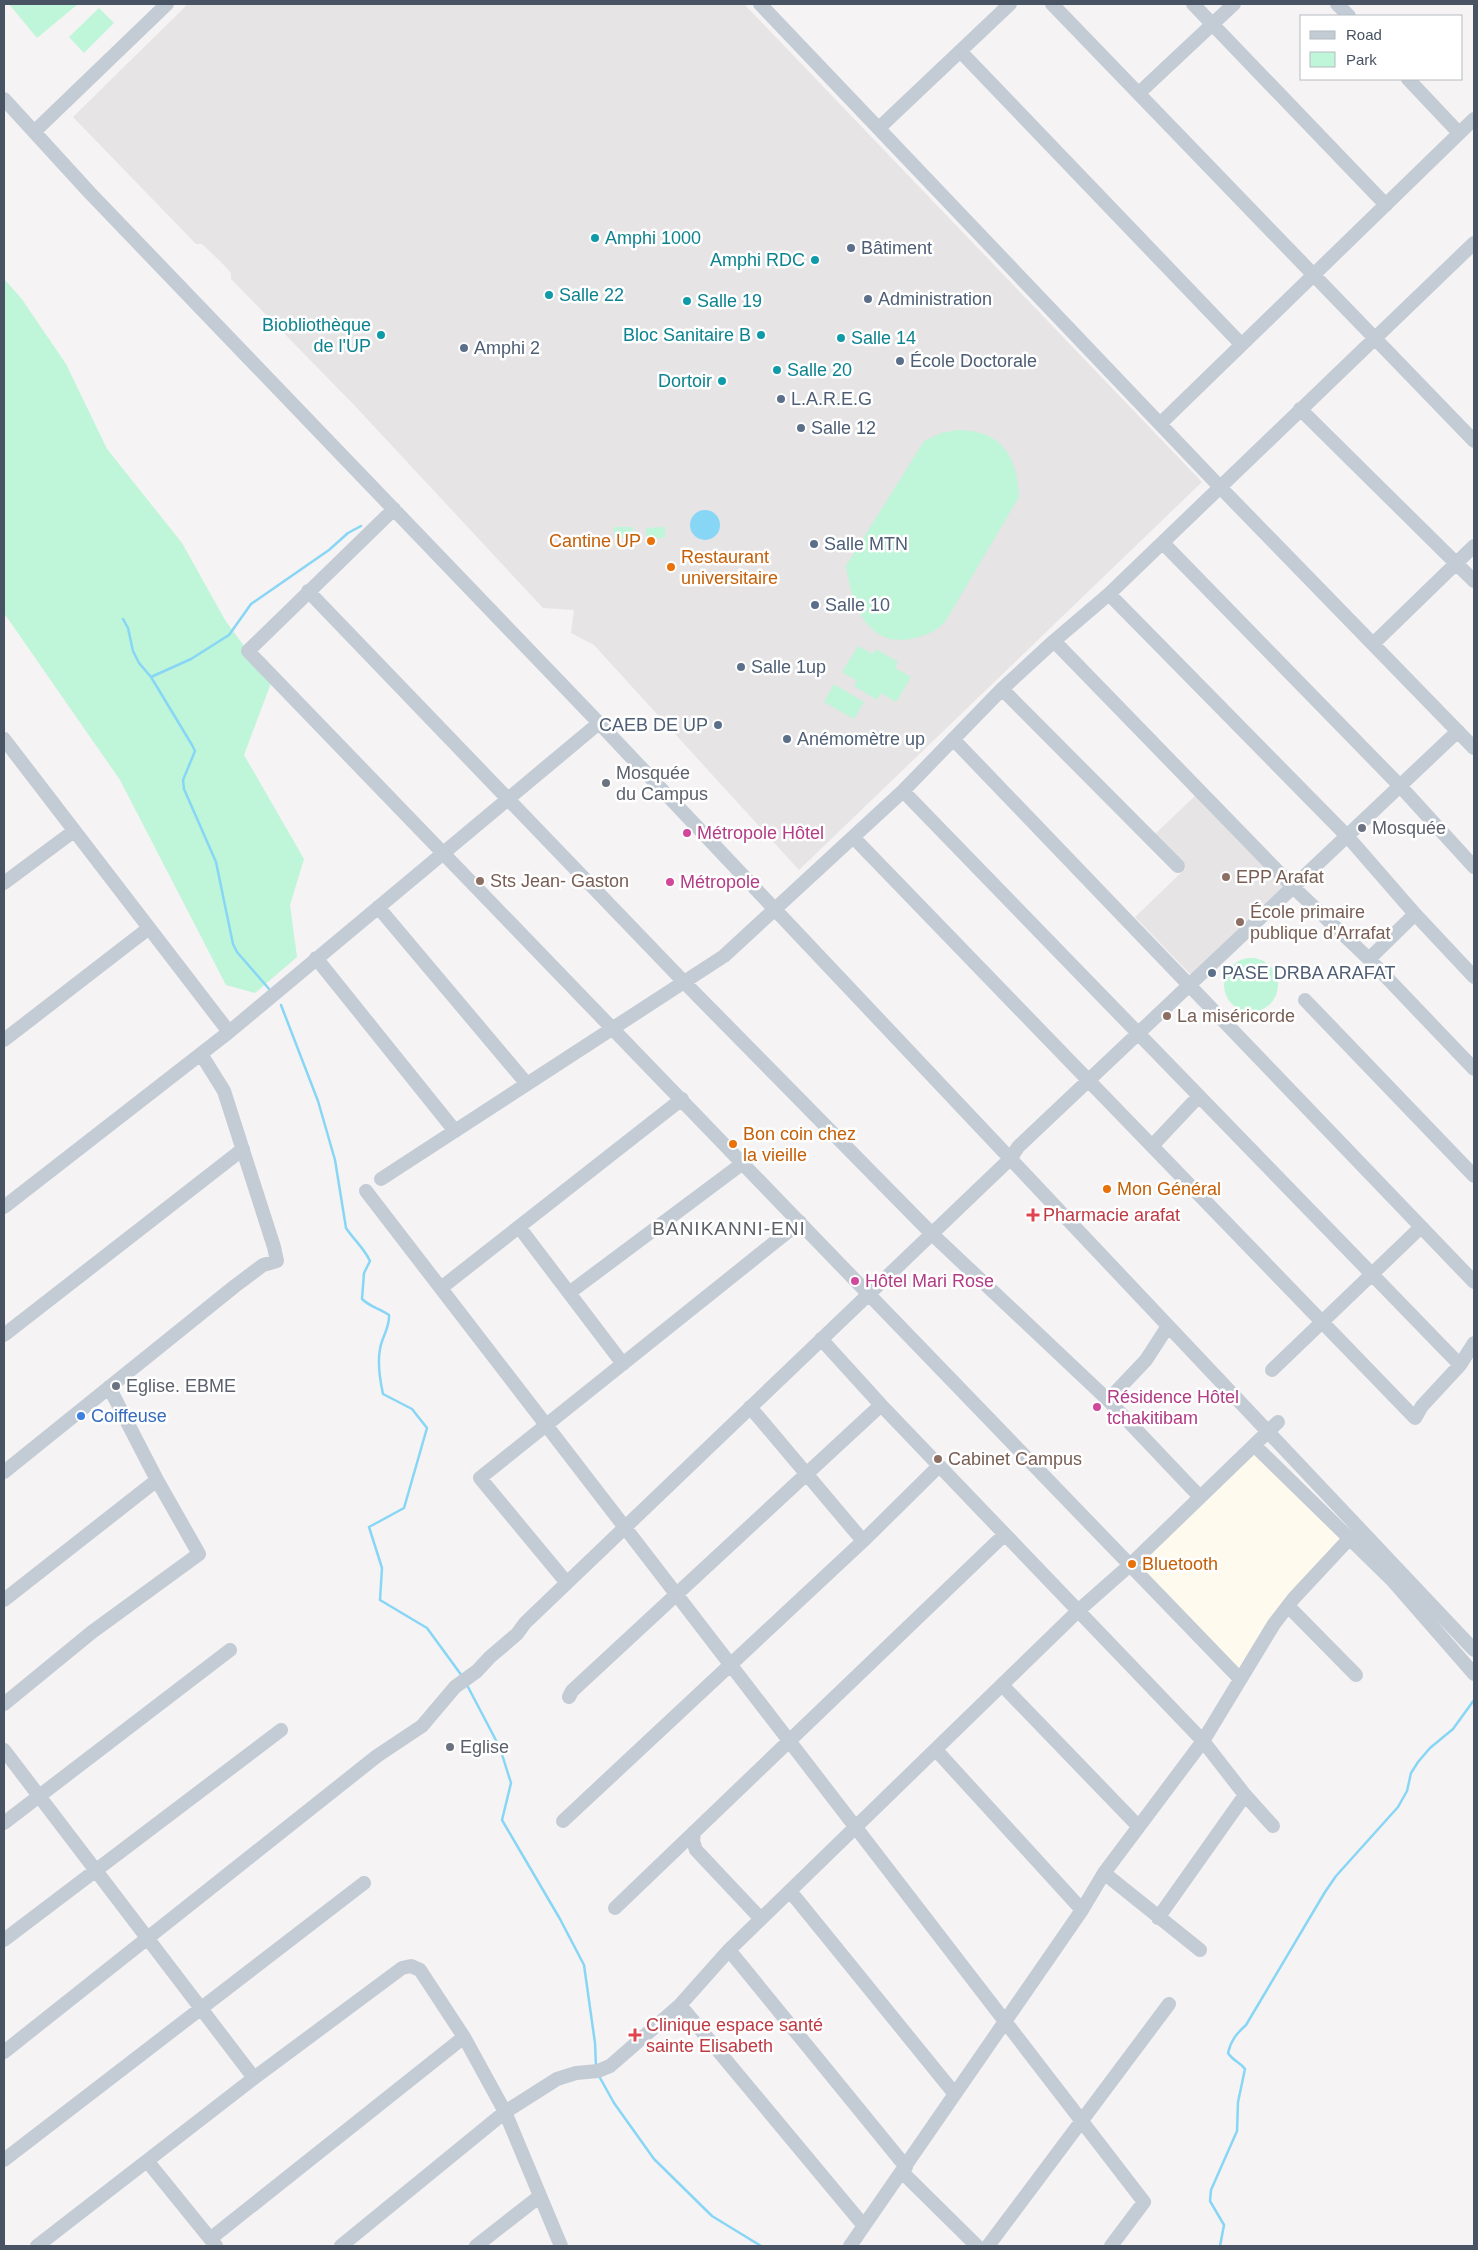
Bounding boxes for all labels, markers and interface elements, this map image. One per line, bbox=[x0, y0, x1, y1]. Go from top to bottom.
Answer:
legend bbox=[1300, 15, 1463, 80]
text: Road bbox=[1346, 26, 1382, 43]
text: Park bbox=[1346, 51, 1377, 68]
place label: Amphi 1000 bbox=[605, 228, 701, 248]
marker: Amphi 1000 bbox=[589, 232, 601, 244]
place label: Bâtiment bbox=[861, 238, 932, 258]
marker: Bâtiment bbox=[845, 242, 857, 254]
place label: Amphi RDC bbox=[710, 250, 805, 270]
marker: Amphi RDC bbox=[809, 254, 821, 266]
place label: Salle 22 bbox=[559, 285, 624, 305]
marker: Salle 22 bbox=[543, 289, 555, 301]
place label: Administration bbox=[878, 289, 992, 309]
place label: Salle 19 bbox=[697, 291, 762, 311]
marker: Administration bbox=[862, 293, 874, 305]
marker: Salle 19 bbox=[681, 295, 693, 307]
place label: Biobliothèque de l'UP bbox=[262, 315, 371, 356]
place label: Bloc Sanitaire B bbox=[623, 325, 751, 345]
place label: Salle 14 bbox=[851, 328, 916, 348]
marker: Biobliothèque de l'UP bbox=[375, 329, 387, 341]
marker: Bloc Sanitaire B bbox=[755, 329, 767, 341]
marker: Salle 14 bbox=[835, 332, 847, 344]
place label: Amphi 2 bbox=[474, 338, 540, 358]
marker: Amphi 2 bbox=[458, 342, 470, 354]
place label: École Doctorale bbox=[910, 351, 1037, 371]
marker: École Doctorale bbox=[894, 355, 906, 367]
place label: Salle 20 bbox=[787, 360, 852, 380]
marker: Salle 20 bbox=[771, 364, 783, 376]
place label: Dortoir bbox=[658, 371, 712, 391]
marker: Dortoir bbox=[716, 375, 728, 387]
place label: L.A.R.E.G bbox=[791, 389, 872, 409]
marker: L.A.R.E.G bbox=[775, 393, 787, 405]
place label: Salle 12 bbox=[811, 418, 876, 438]
marker: Salle 12 bbox=[795, 422, 807, 434]
place label: Cantine UP bbox=[549, 531, 641, 551]
place label: Salle MTN bbox=[824, 534, 908, 554]
marker: Cantine UP bbox=[645, 535, 657, 547]
marker: Salle MTN bbox=[808, 538, 820, 550]
place label: Restaurant universitaire bbox=[681, 547, 778, 588]
marker: Restaurant universitaire bbox=[665, 561, 677, 573]
place label: Salle 10 bbox=[825, 595, 890, 615]
marker: Salle 10 bbox=[809, 599, 821, 611]
place label: Salle 1up bbox=[751, 657, 826, 677]
marker: Salle 1up bbox=[735, 661, 747, 673]
place label: CAEB DE UP bbox=[599, 715, 708, 735]
marker: CAEB DE UP bbox=[712, 719, 724, 731]
place label: Anémomètre up bbox=[797, 729, 925, 749]
marker: Anémomètre up bbox=[781, 733, 793, 745]
place label: Mosquée du Campus bbox=[616, 763, 708, 804]
marker: Mosquée du Campus bbox=[600, 777, 612, 789]
place label: Mosquée bbox=[1372, 818, 1446, 838]
marker: Mosquée bbox=[1356, 822, 1368, 834]
place label: Métropole Hôtel bbox=[697, 823, 824, 843]
marker: Métropole Hôtel bbox=[681, 827, 693, 839]
place label: EPP Arafat bbox=[1236, 867, 1324, 887]
place label: Sts Jean- Gaston bbox=[490, 871, 629, 891]
marker: EPP Arafat bbox=[1220, 871, 1232, 883]
place label: Métropole bbox=[680, 872, 760, 892]
marker: Sts Jean- Gaston bbox=[474, 875, 486, 887]
marker: Métropole bbox=[664, 876, 676, 888]
place label: École primaire publique d'Arrafat bbox=[1250, 902, 1391, 943]
marker: École primaire publique d'Arrafat bbox=[1234, 916, 1246, 928]
place label: PASE DRBA ARAFAT bbox=[1222, 963, 1395, 983]
marker: PASE DRBA ARAFAT bbox=[1206, 967, 1218, 979]
place label: La miséricorde bbox=[1177, 1006, 1295, 1026]
marker: La miséricorde bbox=[1161, 1010, 1173, 1022]
place label: Bon coin chez la vieille bbox=[743, 1124, 856, 1165]
marker: Bon coin chez la vieille bbox=[727, 1138, 739, 1150]
place label: Mon Général bbox=[1117, 1179, 1221, 1199]
marker: Mon Général bbox=[1101, 1183, 1113, 1195]
place label: Pharmacie arafat bbox=[1043, 1205, 1180, 1225]
marker: Pharmacie arafat bbox=[1027, 1209, 1039, 1221]
district label: BANIKANNI-ENI bbox=[652, 1218, 806, 1239]
place label: Hôtel Mari Rose bbox=[865, 1271, 994, 1291]
marker: Hôtel Mari Rose bbox=[849, 1275, 861, 1287]
place label: Eglise. EBME bbox=[126, 1376, 236, 1396]
marker: Eglise. EBME bbox=[110, 1380, 122, 1392]
place label: Résidence Hôtel tchakitibam bbox=[1107, 1387, 1239, 1428]
marker: Résidence Hôtel tchakitibam bbox=[1091, 1401, 1103, 1413]
place label: Coiffeuse bbox=[91, 1406, 167, 1426]
marker: Coiffeuse bbox=[75, 1410, 87, 1422]
place label: Cabinet Campus bbox=[948, 1449, 1082, 1469]
marker: Cabinet Campus bbox=[932, 1453, 944, 1465]
place label: Bluetooth bbox=[1142, 1554, 1218, 1574]
marker: Bluetooth bbox=[1126, 1558, 1138, 1570]
place label: Eglise bbox=[460, 1737, 509, 1757]
marker: Eglise bbox=[444, 1741, 456, 1753]
place label: Clinique espace santé sainte Elisabeth bbox=[646, 2015, 823, 2056]
marker: Clinique espace santé sainte Elisabeth bbox=[628, 2028, 642, 2042]

